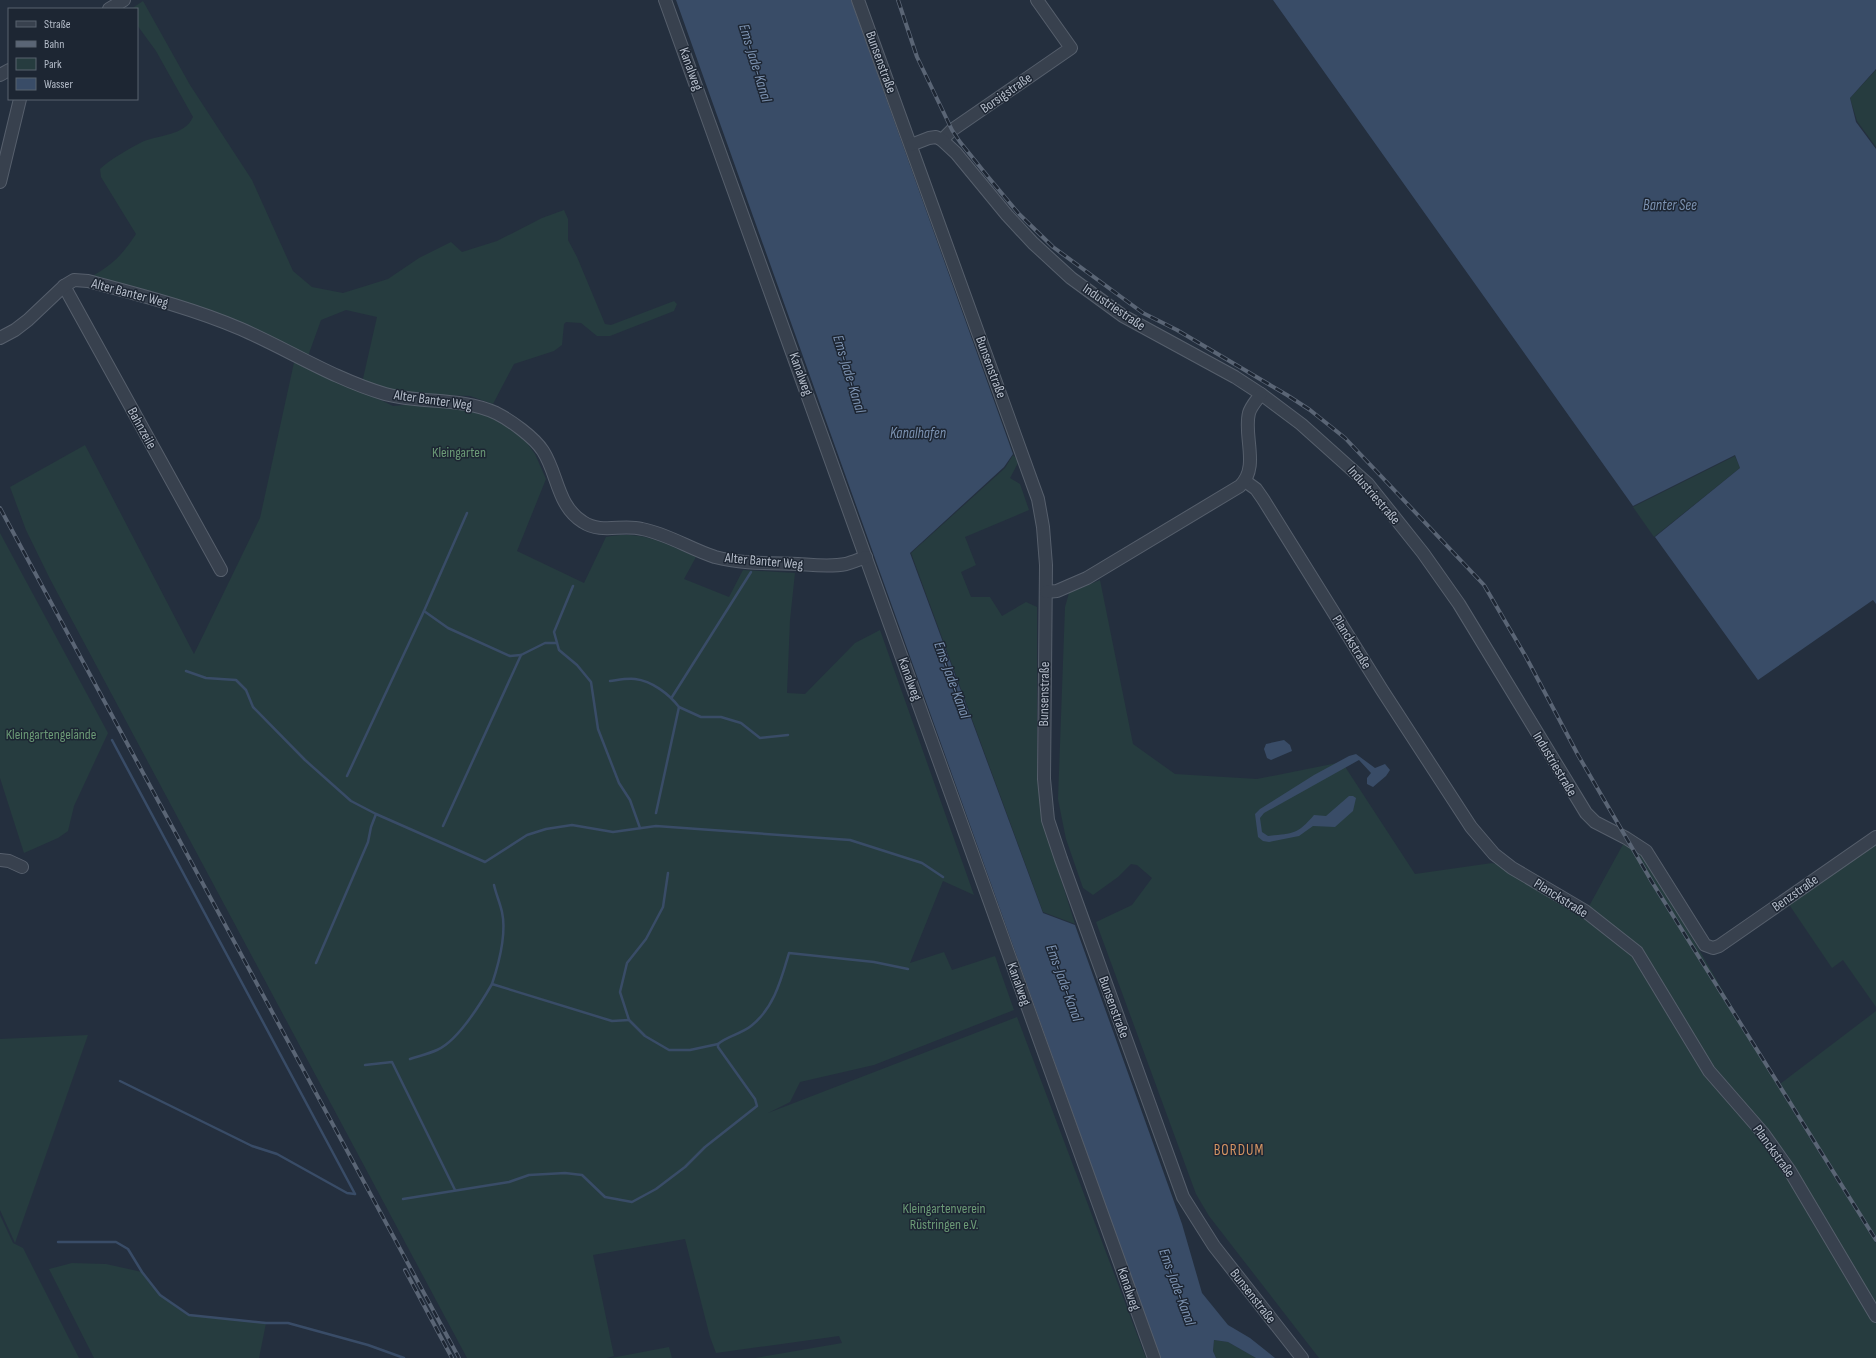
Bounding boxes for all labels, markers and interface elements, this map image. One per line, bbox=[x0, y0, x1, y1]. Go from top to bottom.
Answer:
legend bbox=[8, 8, 138, 100]
text: Straße bbox=[44, 17, 71, 32]
water label: Ems-Jade-Kanal bbox=[734, 22, 776, 105]
street label: Bunsenstraße bbox=[862, 29, 900, 95]
text: Bahn bbox=[44, 37, 64, 52]
street label: Kanalweg bbox=[675, 45, 707, 93]
text: Park bbox=[44, 57, 62, 72]
street label: Borsigstraße bbox=[977, 69, 1035, 117]
text: Wasser bbox=[44, 77, 73, 92]
water label: Banter See bbox=[1643, 196, 1697, 215]
street label: Alter Banter Weg bbox=[89, 274, 171, 311]
street label: Industriestraße bbox=[1079, 280, 1149, 334]
water label: Ems-Jade-Kanal bbox=[828, 333, 870, 416]
street label: Bunsenstraße bbox=[972, 334, 1010, 400]
street label: Kanalweg bbox=[785, 350, 817, 398]
street label: Alter Banter Weg bbox=[392, 386, 474, 414]
street label: Bahnzeile bbox=[124, 404, 160, 452]
water label: Kanalhafen bbox=[890, 424, 946, 443]
park label: Kleingarten bbox=[432, 444, 486, 461]
street label: Industriestraße bbox=[1344, 462, 1404, 528]
street label: Alter Banter Weg bbox=[723, 549, 804, 573]
street label: Planckstraße bbox=[1329, 612, 1375, 672]
water label: Ems-Jade-Kanal bbox=[929, 639, 975, 722]
street label: Kanalweg bbox=[894, 655, 926, 703]
street label: Bunsenstraße bbox=[1035, 661, 1053, 727]
park label: Kleingartengelände bbox=[6, 726, 96, 743]
street label: Industriestraße bbox=[1529, 729, 1581, 799]
street label: Benzstraße bbox=[1768, 871, 1822, 915]
street label: Planckstraße bbox=[1531, 875, 1591, 921]
water label: Ems-Jade-Kanal bbox=[1041, 942, 1087, 1025]
street label: Kanalweg bbox=[1003, 960, 1035, 1008]
street label: Bunsenstraße bbox=[1095, 974, 1133, 1040]
street label: Planckstraße bbox=[1749, 1121, 1799, 1181]
district label: BORDUM bbox=[1214, 1141, 1264, 1160]
park label: Kleingartenverein Rüstringen e.V. bbox=[903, 1200, 985, 1233]
water label: Ems-Jade-Kanal bbox=[1154, 1246, 1200, 1329]
street label: Kanalweg bbox=[1114, 1265, 1144, 1313]
street label: Bunsenstraße bbox=[1226, 1265, 1280, 1327]

